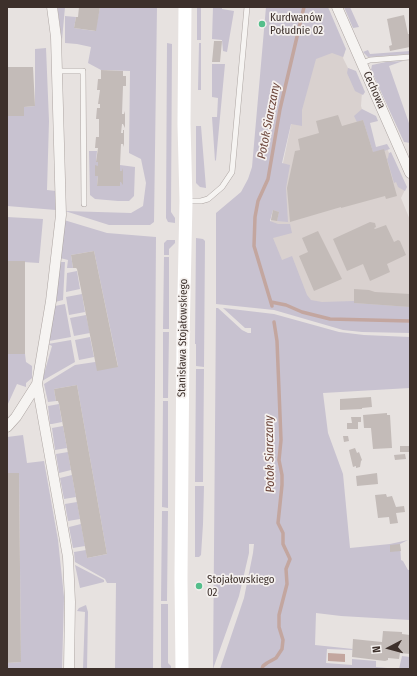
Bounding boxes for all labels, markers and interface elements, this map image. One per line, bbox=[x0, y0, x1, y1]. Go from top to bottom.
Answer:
place label: Kurdwanów Południe 02 bbox=[270, 11, 323, 37]
marker: Kurdwanów Południe 02 bbox=[257, 19, 267, 29]
street label: Cechowa bbox=[360, 69, 388, 111]
water label: Potok Siarczany bbox=[255, 82, 283, 160]
street label: Stanisława Stojałowskiego bbox=[175, 279, 191, 397]
water label: Potok Siarczany bbox=[262, 415, 278, 493]
place label: Stojałowskiego 02 bbox=[207, 573, 275, 599]
marker: Stojałowskiego 02 bbox=[194, 581, 204, 591]
north arrow bbox=[369, 628, 409, 668]
text: N bbox=[370, 645, 383, 653]

